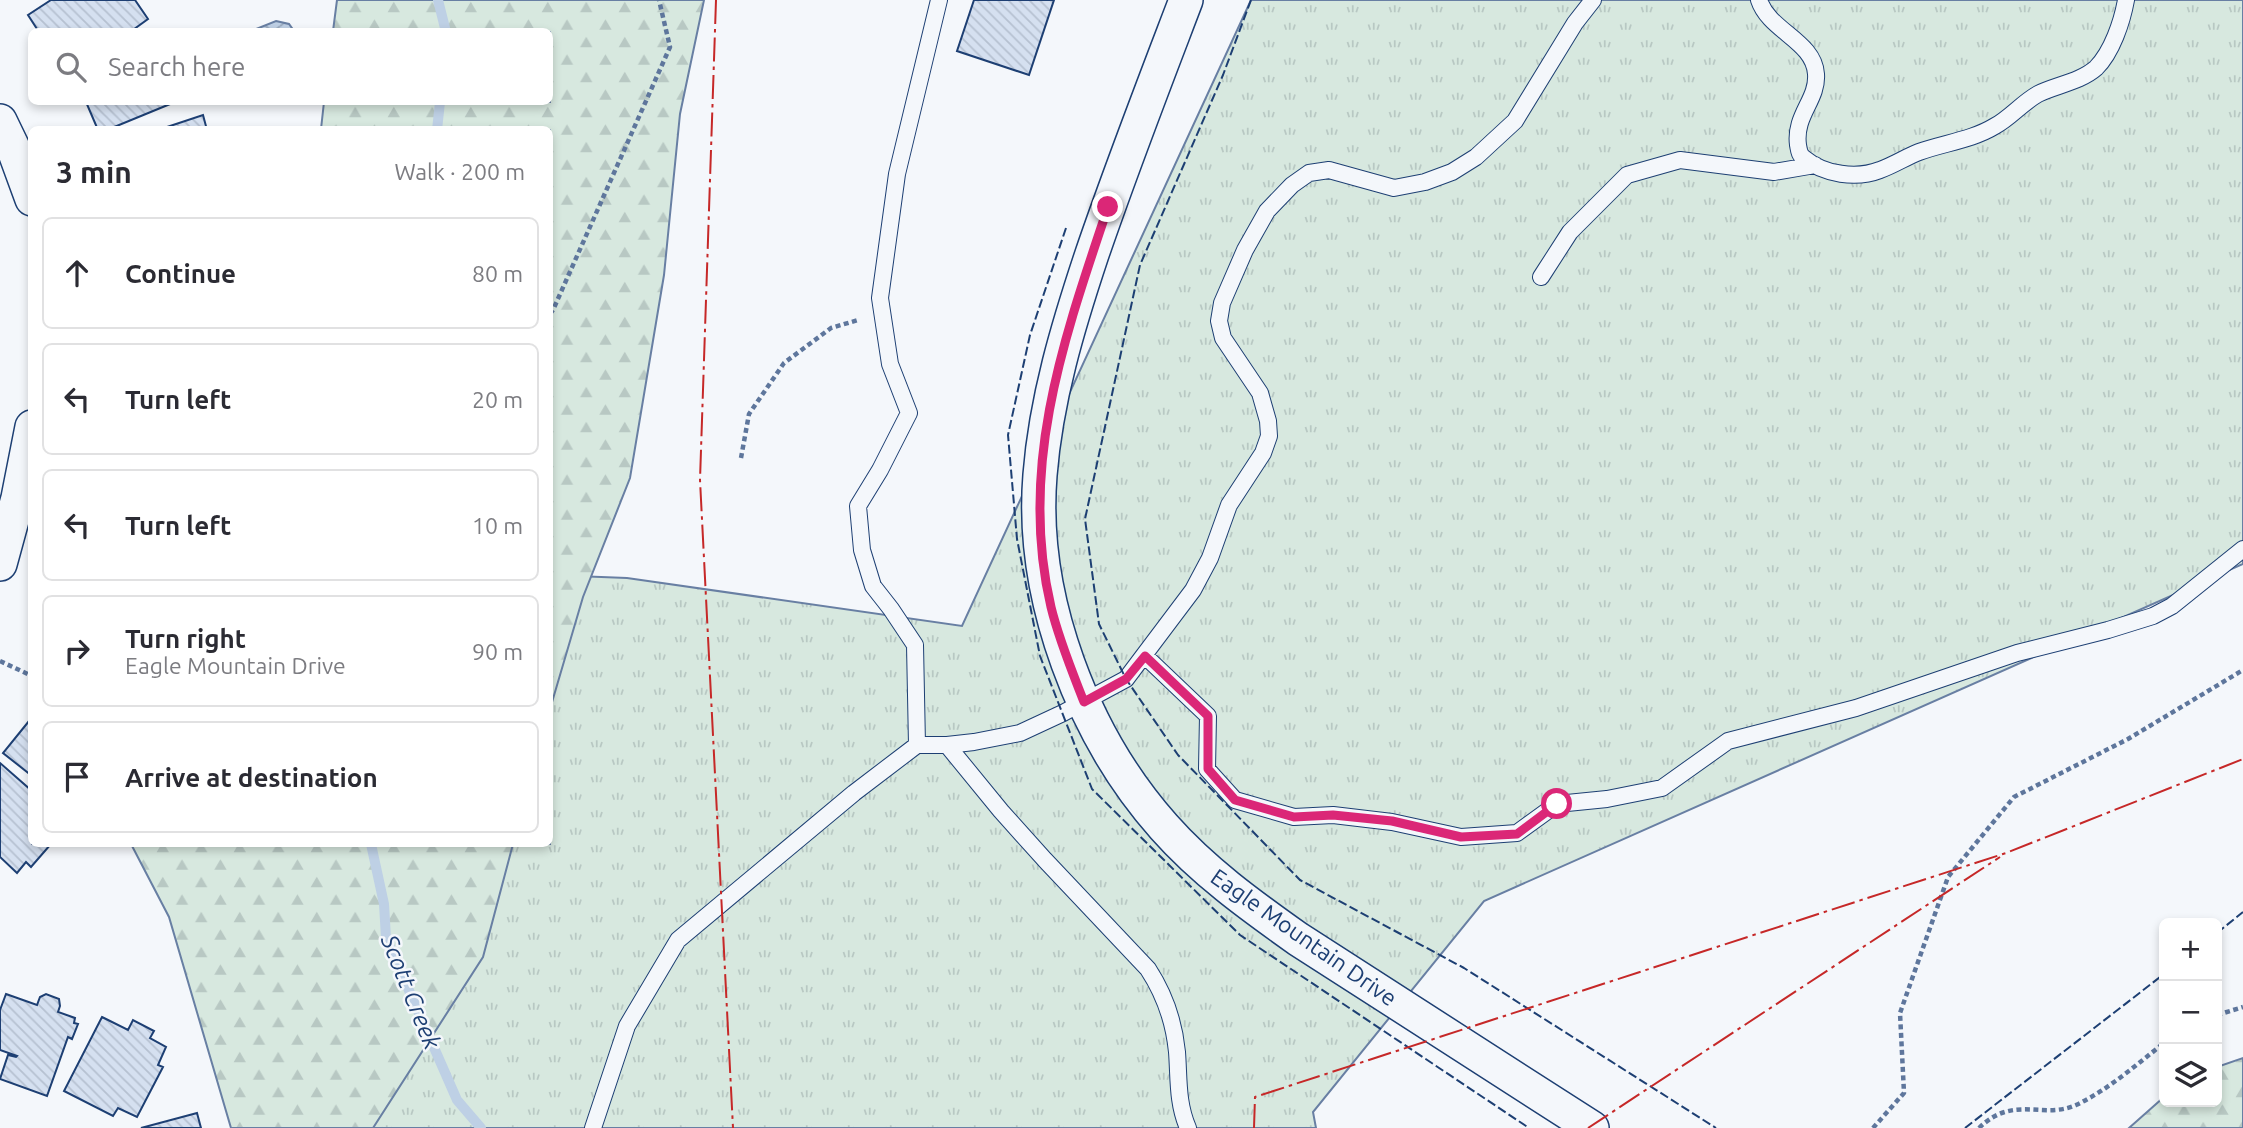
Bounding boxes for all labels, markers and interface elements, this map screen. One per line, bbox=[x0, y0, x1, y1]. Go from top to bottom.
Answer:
search box bbox=[28, 28, 553, 105]
icon: search bbox=[52, 48, 90, 86]
text: Search here bbox=[108, 52, 245, 81]
text: 3 min bbox=[56, 155, 132, 189]
text: Walk · 200 m bbox=[394, 159, 525, 184]
route end bbox=[1092, 191, 1123, 222]
icon: ahead bbox=[58, 254, 96, 292]
text: Continue bbox=[125, 259, 236, 288]
text: 80 m bbox=[472, 261, 523, 286]
icon: left bbox=[58, 380, 96, 418]
text: Turn left bbox=[125, 385, 231, 414]
text: 20 m bbox=[472, 387, 523, 412]
icon: left bbox=[58, 506, 96, 544]
text: Turn left bbox=[125, 511, 231, 540]
text: 10 m bbox=[472, 513, 523, 538]
text: Turn right bbox=[125, 624, 246, 653]
icon: right bbox=[58, 632, 96, 670]
text: 90 m bbox=[472, 639, 523, 664]
text: Eagle Mountain Drive bbox=[125, 653, 346, 678]
icon: arrive bbox=[58, 758, 96, 796]
text: Arrive at destination bbox=[125, 763, 378, 792]
route start bbox=[1541, 788, 1572, 819]
street label: Eagle Mountain Drive bbox=[1206, 863, 1402, 1011]
map controls bbox=[2159, 918, 2222, 1107]
button: + bbox=[2159, 918, 2222, 981]
water label: Scott Creek bbox=[375, 930, 446, 1054]
button: − bbox=[2159, 981, 2222, 1044]
button: layers bbox=[2159, 1044, 2222, 1107]

